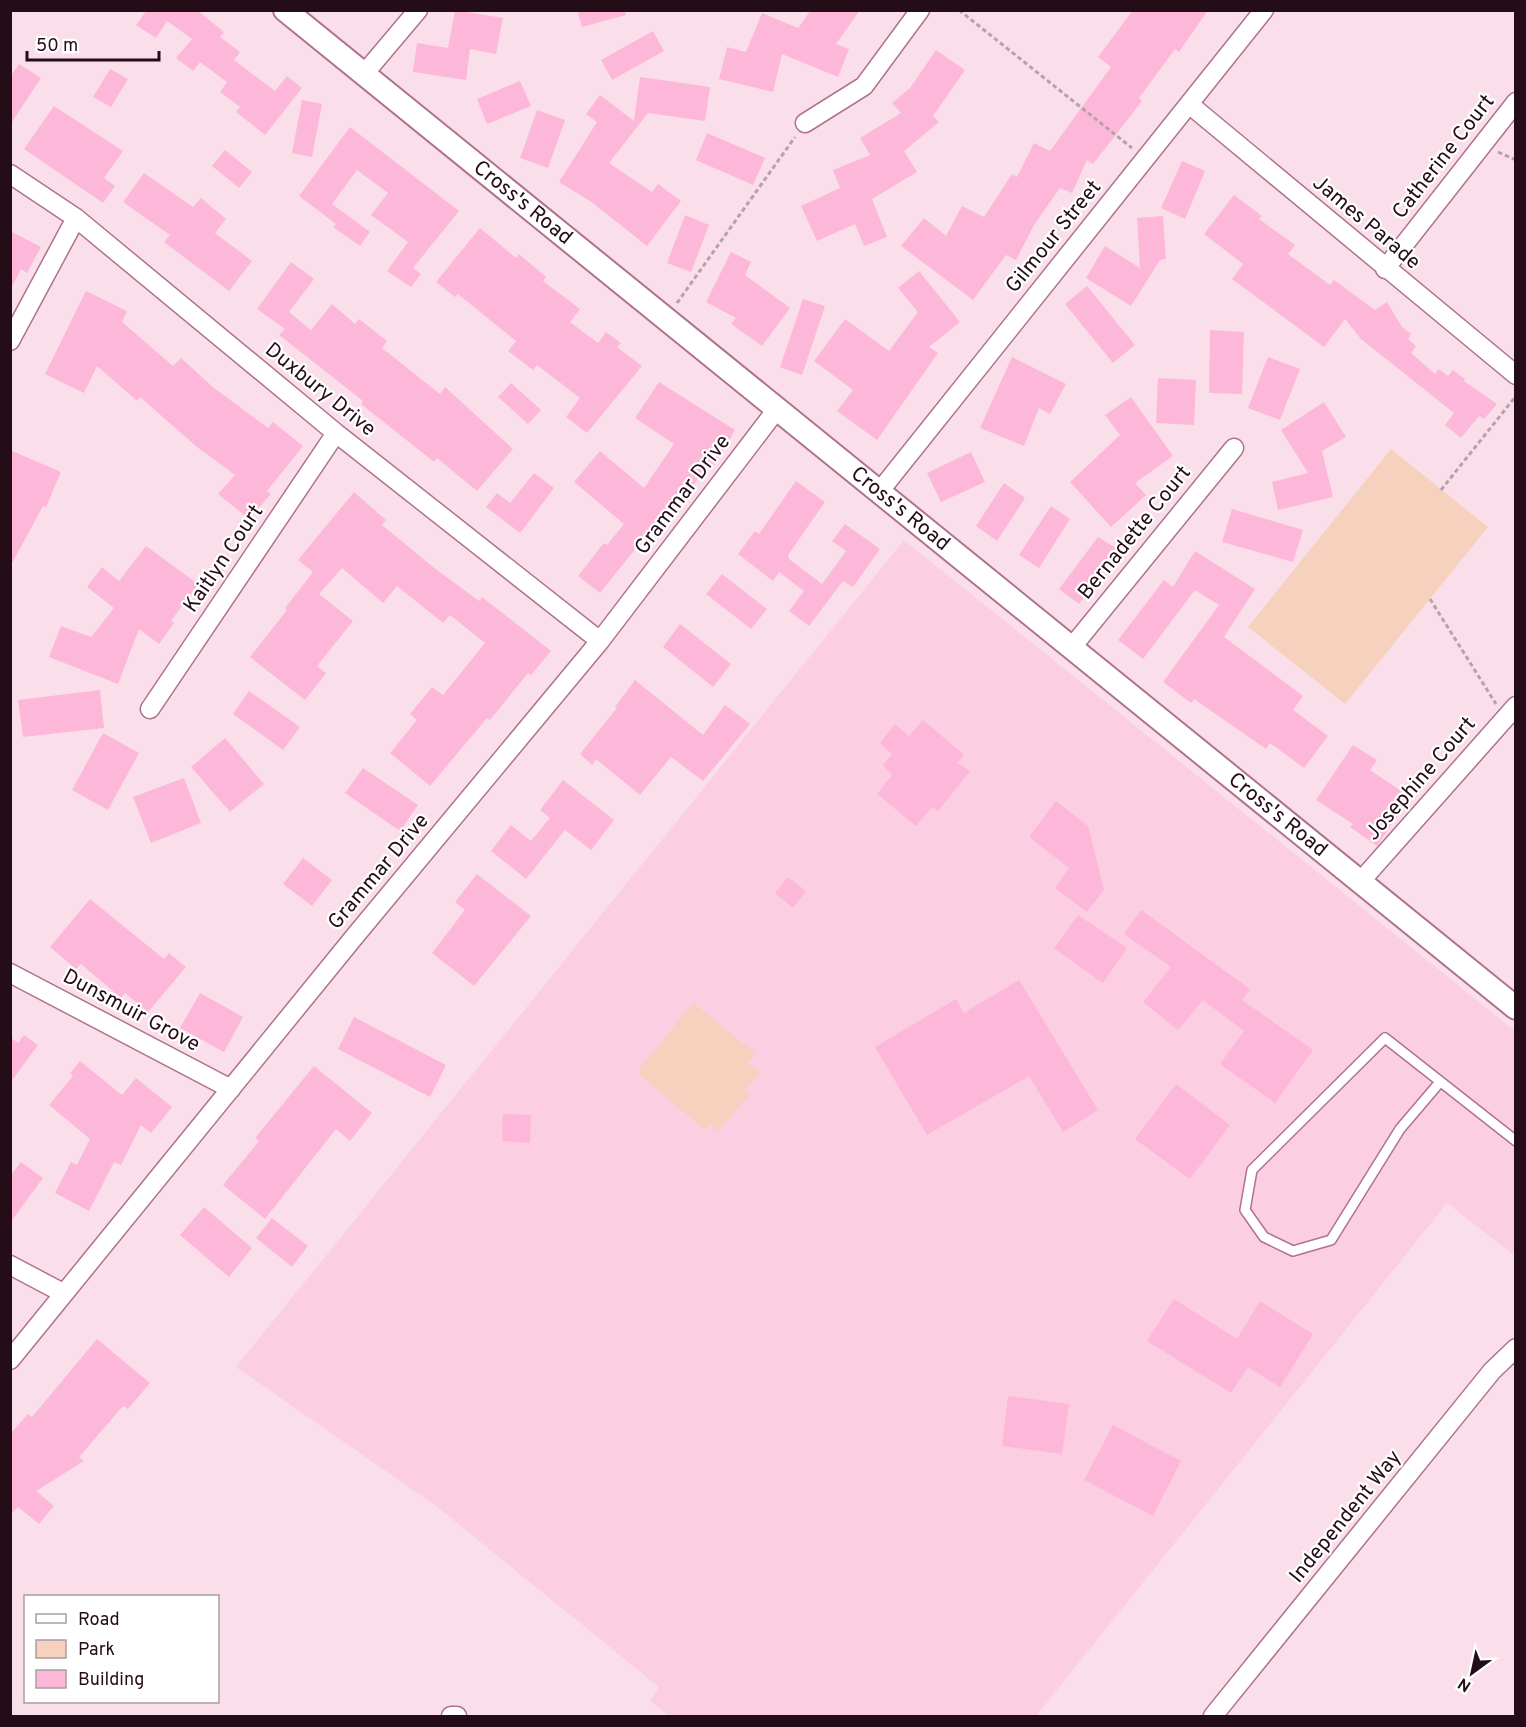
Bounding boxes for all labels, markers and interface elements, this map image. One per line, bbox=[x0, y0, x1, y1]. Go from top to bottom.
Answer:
scale bar bbox=[27, 24, 159, 62]
text: 50 m bbox=[36, 35, 78, 58]
street label: Catherine Court bbox=[1387, 89, 1501, 225]
street label: Cross's Road bbox=[467, 154, 578, 251]
street label: James Parade bbox=[1306, 170, 1426, 276]
street label: Gilmour Street bbox=[1000, 175, 1108, 299]
street label: Duxbury Drive bbox=[259, 337, 381, 443]
street label: Grammar Drive bbox=[629, 430, 737, 560]
street label: Cross's Road bbox=[845, 460, 955, 557]
street label: Bernadette Court bbox=[1073, 460, 1197, 606]
street label: Kaitlyn Court bbox=[178, 500, 270, 618]
street label: Josephine Court bbox=[1360, 712, 1482, 846]
street label: Cross's Road bbox=[1222, 766, 1333, 863]
street label: Grammar Drive bbox=[322, 808, 436, 936]
street label: Dunsmuir Grove bbox=[58, 963, 204, 1059]
street label: Independent Way bbox=[1284, 1445, 1408, 1589]
legend bbox=[24, 1595, 219, 1703]
text: Road bbox=[78, 1609, 120, 1632]
text: Park bbox=[78, 1639, 115, 1662]
north arrow bbox=[1442, 1643, 1502, 1703]
text: Building bbox=[78, 1669, 144, 1692]
text: N bbox=[1455, 1672, 1475, 1695]

